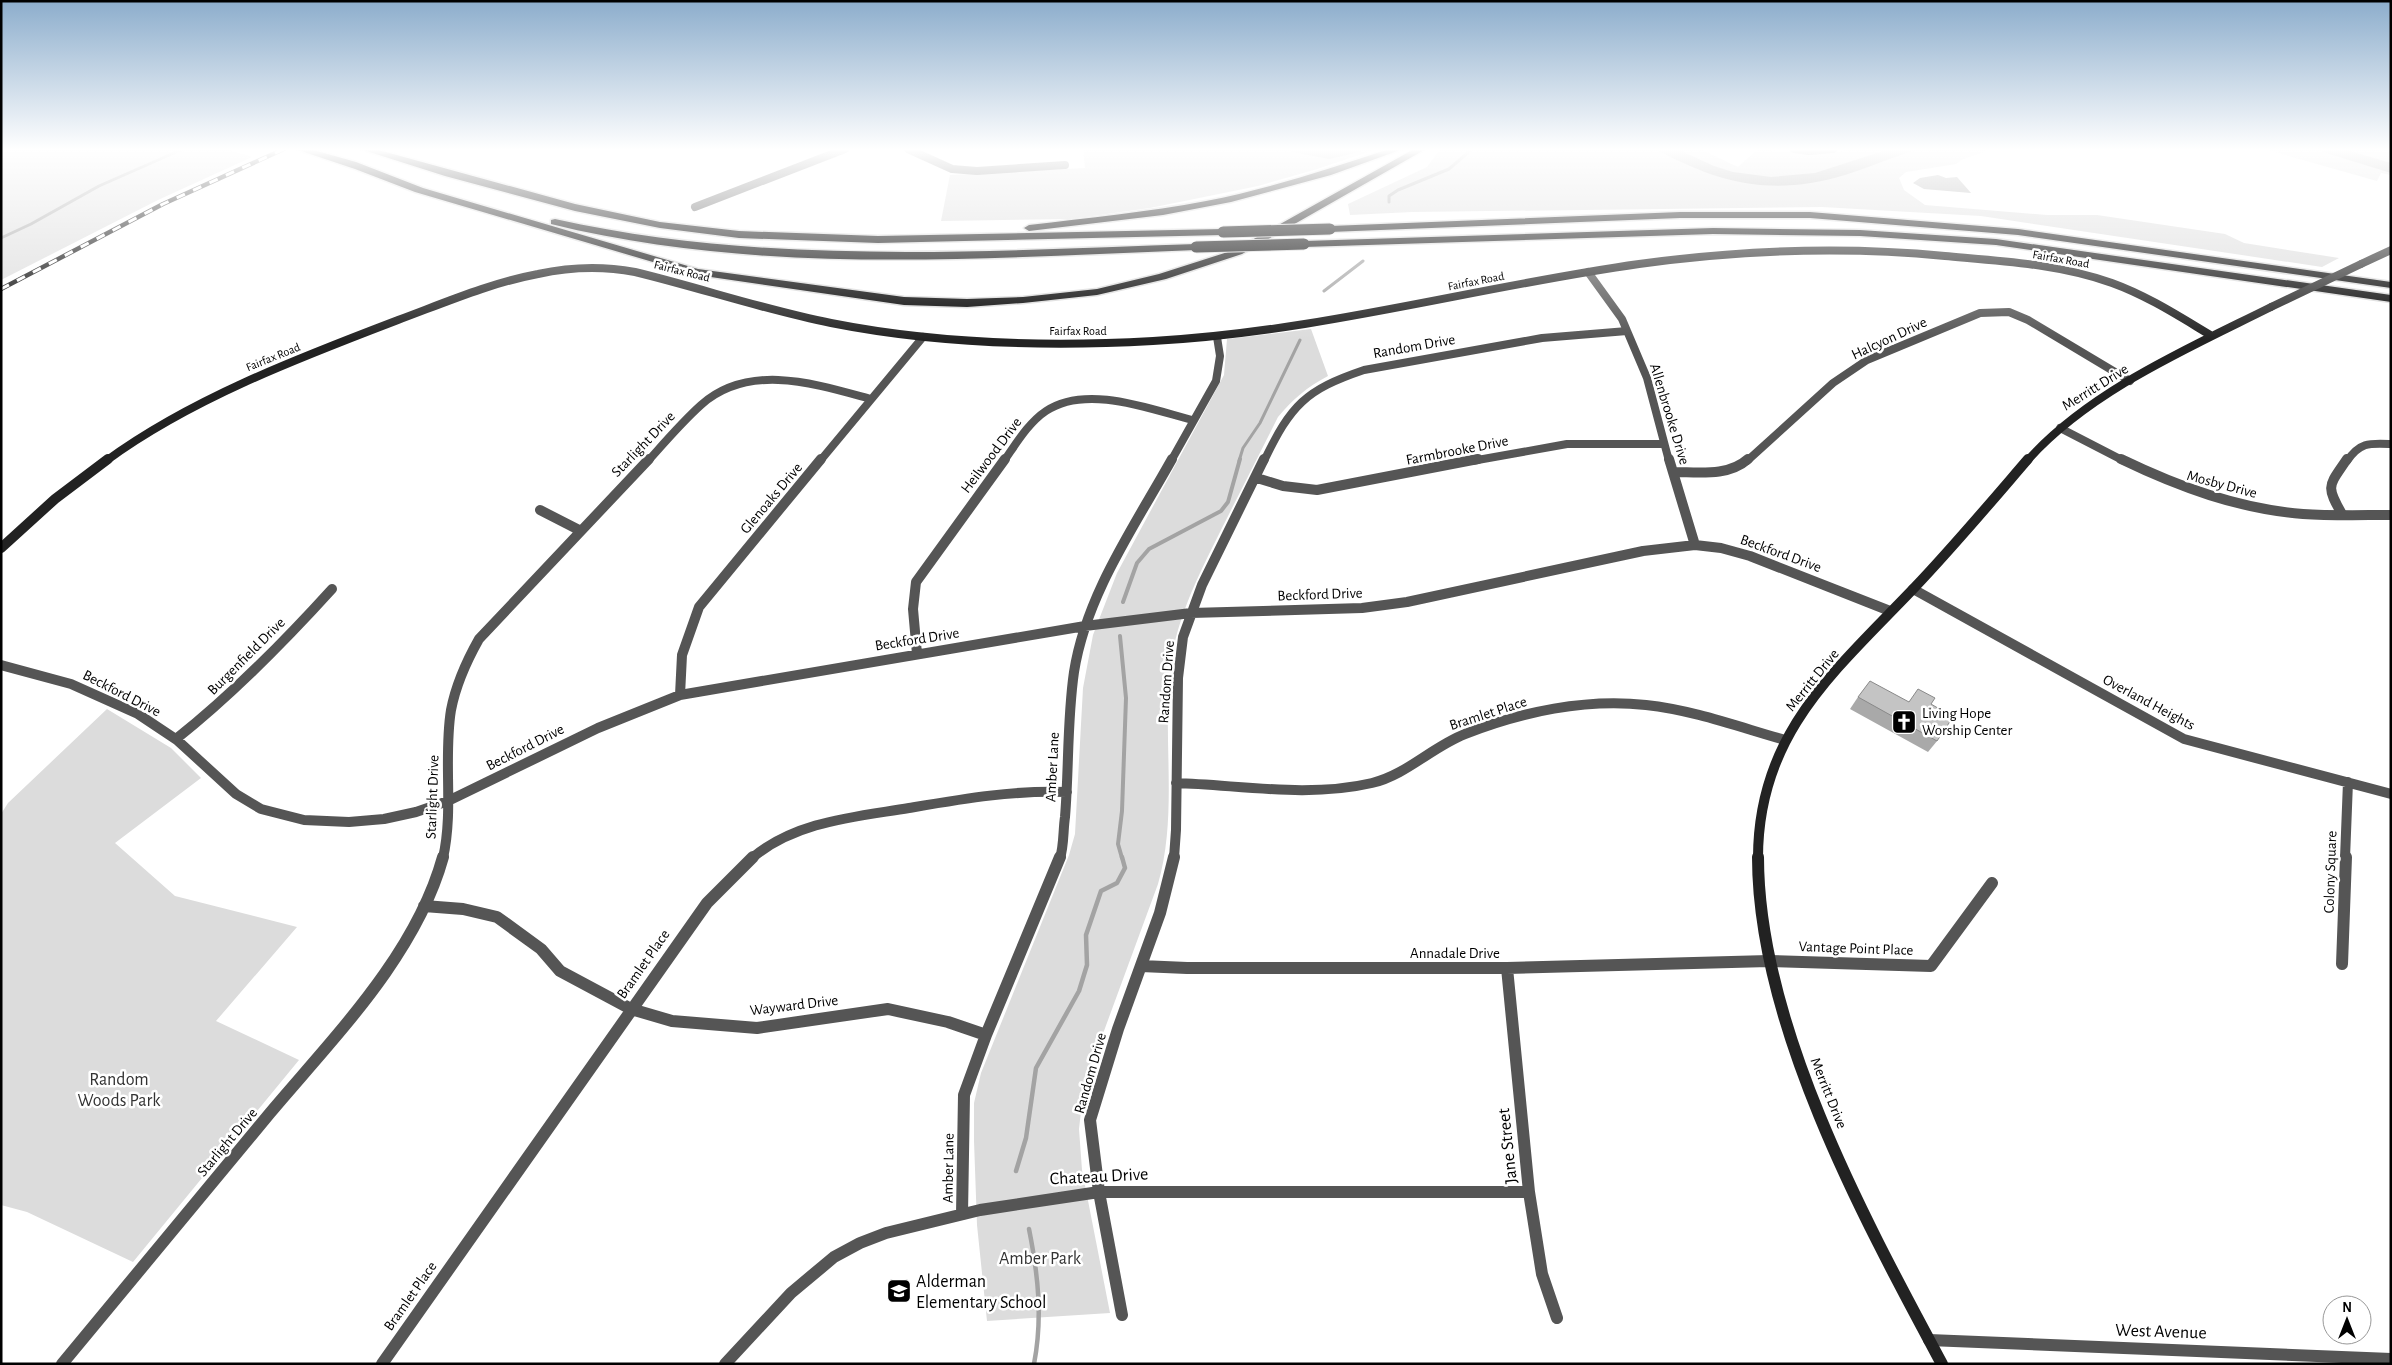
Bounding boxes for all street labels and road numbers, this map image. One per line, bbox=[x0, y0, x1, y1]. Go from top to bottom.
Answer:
street label: Fairfax Road bbox=[2032, 248, 2090, 270]
street label: Fairfax Road bbox=[653, 258, 711, 284]
street label: Fairfax Road bbox=[1447, 270, 1505, 292]
street label: Halcyon Drive bbox=[1849, 314, 1929, 362]
street label: Fairfax Road bbox=[1049, 325, 1107, 337]
street label: Random Drive bbox=[1372, 332, 1456, 361]
street label: Fairfax Road bbox=[244, 341, 302, 373]
street label: Merritt Drive bbox=[2059, 361, 2131, 414]
street label: Allenbrooke Drive bbox=[1647, 362, 1692, 467]
street label: Starlight Drive bbox=[609, 409, 678, 480]
street label: Heilwood Drive bbox=[958, 415, 1025, 496]
street label: Farmbrooke Drive bbox=[1405, 433, 1510, 468]
street label: Glenoaks Drive bbox=[737, 460, 805, 537]
street label: Mosby Drive bbox=[2185, 468, 2259, 501]
street label: Beckford Drive bbox=[1738, 532, 1824, 575]
street label: Beckford Drive bbox=[1277, 586, 1363, 603]
street label: Burgenfield Drive bbox=[205, 615, 288, 698]
street label: Beckford Drive bbox=[874, 625, 960, 654]
street label: Random Drive bbox=[1156, 640, 1177, 724]
street label: Merritt Drive bbox=[1783, 646, 1842, 714]
street label: Beckford Drive bbox=[80, 667, 163, 720]
street label: Overland Heights bbox=[2100, 672, 2197, 733]
street label: Bramlet Place bbox=[1448, 694, 1529, 733]
street label: Beckford Drive bbox=[484, 721, 567, 773]
street label: Amber Lane bbox=[1043, 732, 1062, 802]
street label: Starlight Drive bbox=[424, 754, 441, 839]
street label: Colony Square bbox=[2322, 830, 2339, 914]
street label: Bramlet Place bbox=[614, 927, 673, 1002]
street label: Vantage Point Place bbox=[1798, 939, 1914, 958]
street label: Annadale Drive bbox=[1410, 946, 1500, 961]
street label: Wayward Drive bbox=[749, 993, 839, 1018]
street label: Random Drive bbox=[1072, 1031, 1109, 1115]
street label: Merritt Drive bbox=[1808, 1056, 1850, 1131]
street label: Starlight Drive bbox=[195, 1105, 260, 1179]
street label: Jane Street bbox=[1495, 1107, 1521, 1185]
street label: Amber Lane bbox=[940, 1133, 957, 1203]
street label: Chateau Drive bbox=[1049, 1165, 1149, 1189]
street label: Bramlet Place bbox=[381, 1259, 440, 1334]
street label: West Avenue bbox=[2115, 1321, 2207, 1343]

